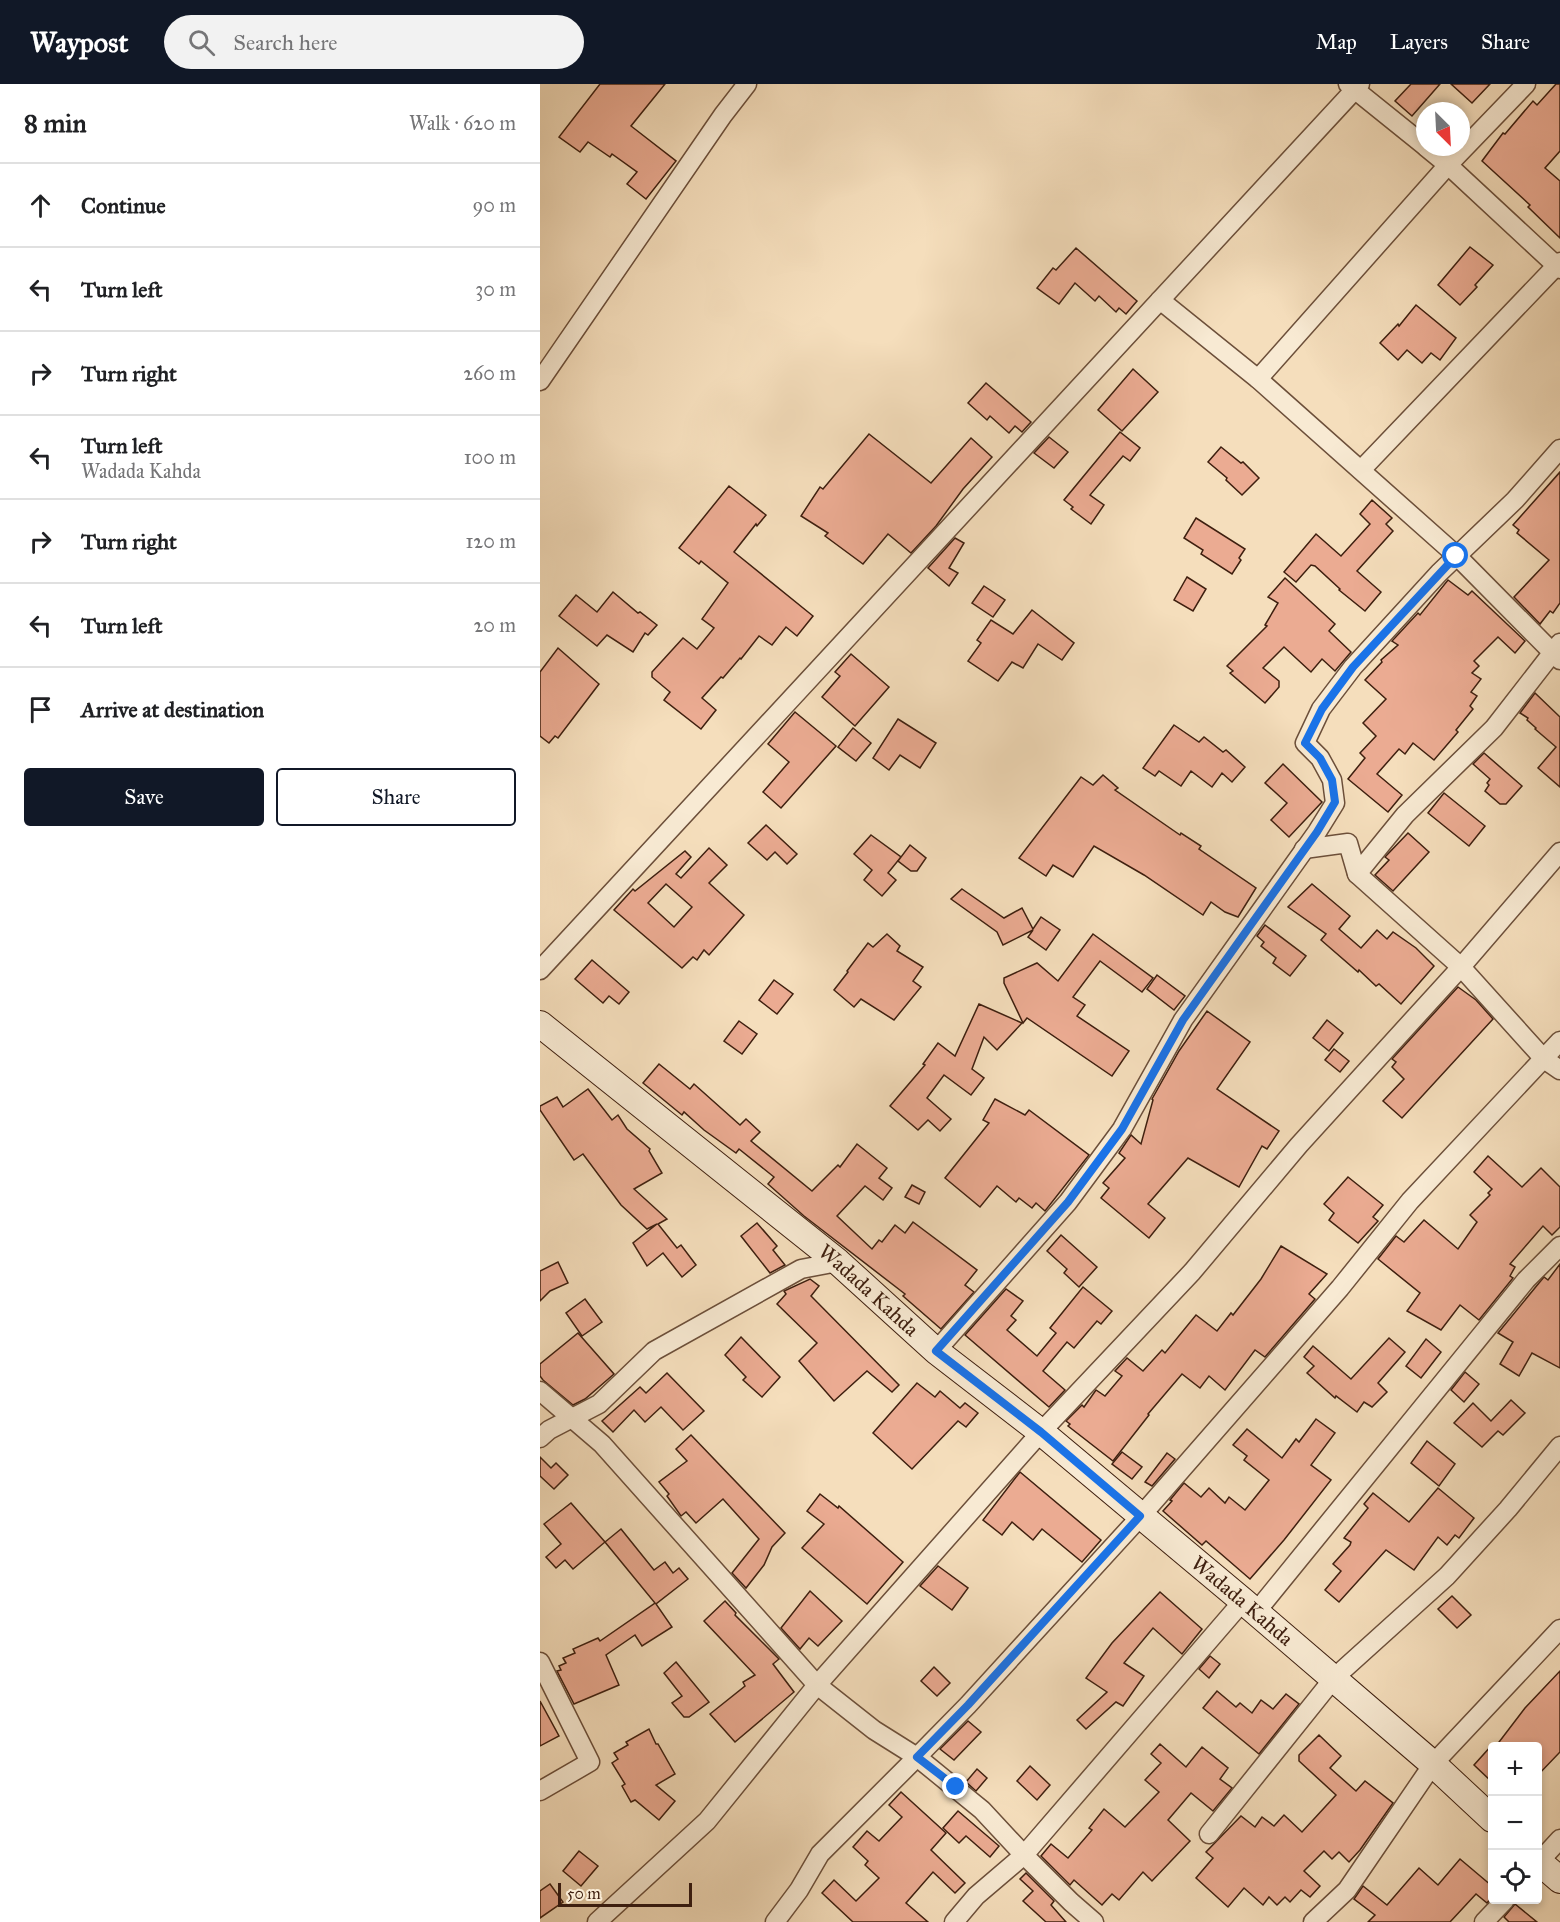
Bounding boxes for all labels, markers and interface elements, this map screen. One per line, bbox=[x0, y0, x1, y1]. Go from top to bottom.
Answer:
search box bbox=[164, 15, 584, 69]
text: Waypost bbox=[30, 25, 128, 60]
icon: search bbox=[185, 26, 218, 59]
text: Search here bbox=[233, 29, 337, 56]
text: Map bbox=[1316, 29, 1357, 55]
text: Layers bbox=[1390, 29, 1448, 55]
text: Share bbox=[1481, 29, 1530, 55]
north arrow bbox=[1416, 102, 1470, 156]
text: 8 min bbox=[24, 107, 87, 139]
text: Walk · 620 m bbox=[409, 111, 516, 135]
icon: ahead bbox=[24, 189, 57, 222]
text: Continue bbox=[81, 192, 166, 219]
text: 90 m bbox=[473, 193, 516, 217]
icon: left bbox=[24, 273, 57, 306]
text: Turn left bbox=[81, 276, 163, 303]
text: 30 m bbox=[475, 277, 516, 301]
icon: right bbox=[24, 357, 57, 390]
text: Turn right bbox=[81, 360, 177, 387]
text: 260 m bbox=[463, 361, 516, 385]
text: Turn left bbox=[81, 432, 163, 459]
icon: left bbox=[24, 441, 57, 474]
text: 100 m bbox=[464, 445, 516, 469]
text: Wadada Kahda bbox=[81, 459, 201, 483]
icon: right bbox=[24, 525, 57, 558]
text: Turn right bbox=[81, 528, 177, 555]
text: 120 m bbox=[465, 529, 516, 553]
route start bbox=[1442, 542, 1468, 568]
icon: left bbox=[24, 609, 57, 642]
text: Turn left bbox=[81, 612, 163, 639]
text: 20 m bbox=[473, 613, 516, 637]
icon: arrive bbox=[24, 693, 57, 726]
text: Arrive at destination bbox=[81, 696, 264, 723]
button: Save bbox=[24, 768, 264, 826]
button: Share bbox=[276, 768, 516, 826]
street label: Wadada Kahda bbox=[813, 1239, 924, 1342]
street label: Wadada Kahda bbox=[1186, 1550, 1299, 1651]
map controls bbox=[1488, 1742, 1542, 1904]
button: + bbox=[1488, 1742, 1542, 1796]
route end bbox=[942, 1773, 968, 1799]
button: − bbox=[1488, 1796, 1542, 1850]
button: locate bbox=[1488, 1850, 1542, 1904]
scale bar bbox=[558, 1880, 692, 1908]
text: 50 m bbox=[567, 1884, 601, 1903]

